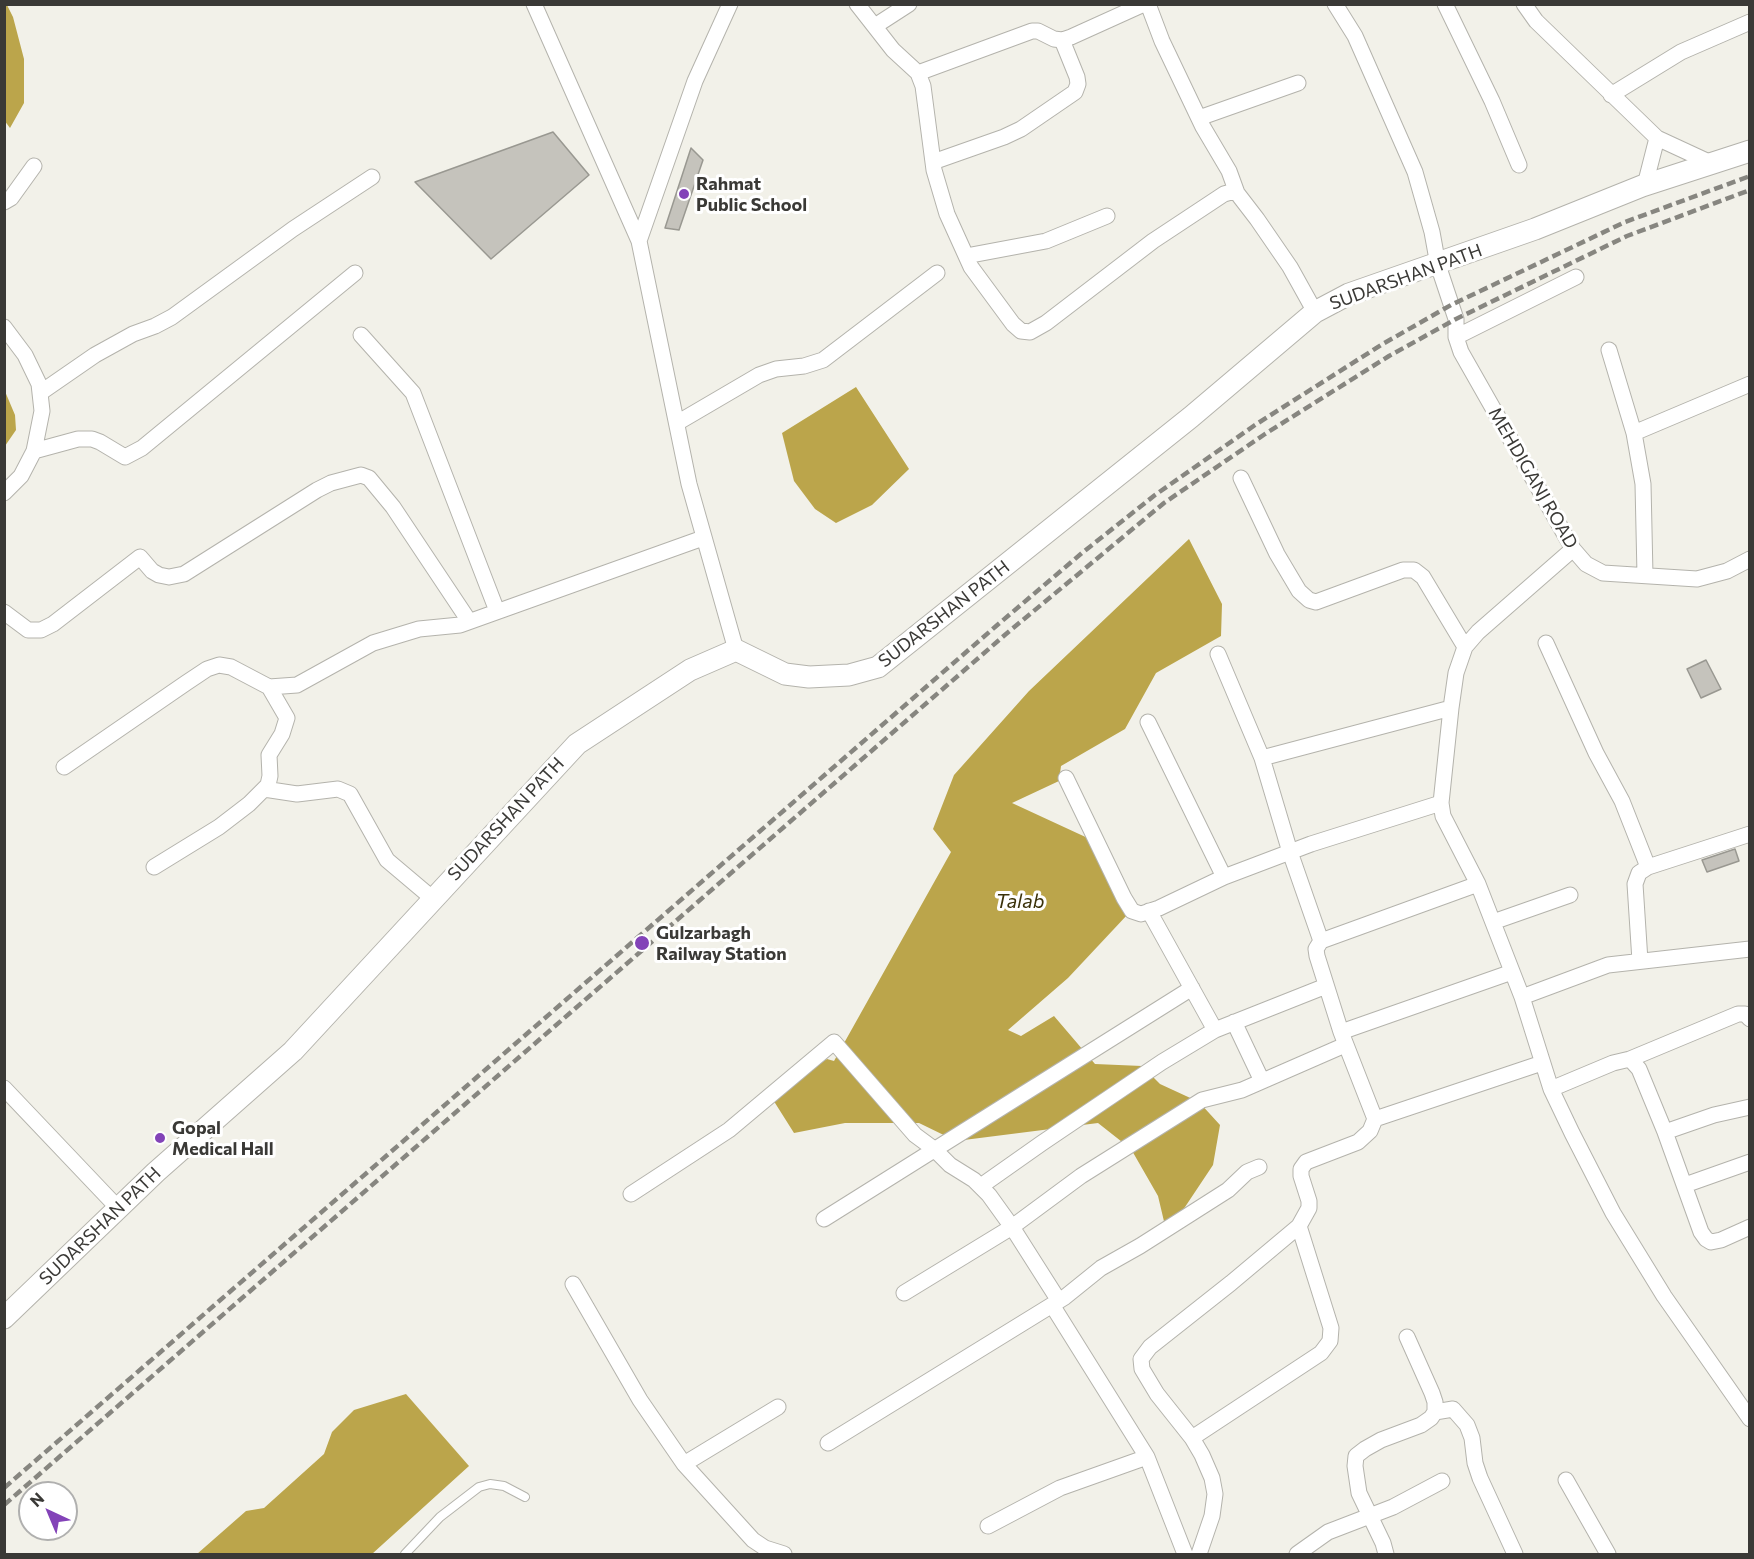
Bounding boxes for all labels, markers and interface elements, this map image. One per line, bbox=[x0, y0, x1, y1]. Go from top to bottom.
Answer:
place label: Rahmat Public School bbox=[696, 173, 807, 216]
marker: Rahmat Public School bbox=[677, 187, 691, 201]
street label: SUDARSHAN PATH bbox=[1327, 239, 1485, 315]
street label: MEHDIGANJ ROAD bbox=[1484, 404, 1582, 552]
street label: SUDARSHAN PATH bbox=[874, 556, 1014, 672]
street label: SUDARSHAN PATH bbox=[443, 753, 569, 885]
water label: Talab bbox=[996, 889, 1044, 913]
place label: Gulzarbagh Railway Station bbox=[656, 922, 787, 964]
marker: Gulzarbagh Railway Station bbox=[633, 934, 651, 952]
place label: Gopal Medical Hall bbox=[172, 1117, 274, 1160]
marker: Gopal Medical Hall bbox=[153, 1131, 167, 1145]
street label: SUDARSHAN PATH bbox=[35, 1162, 165, 1290]
north arrow bbox=[18, 1481, 78, 1541]
text: N bbox=[26, 1488, 47, 1510]

